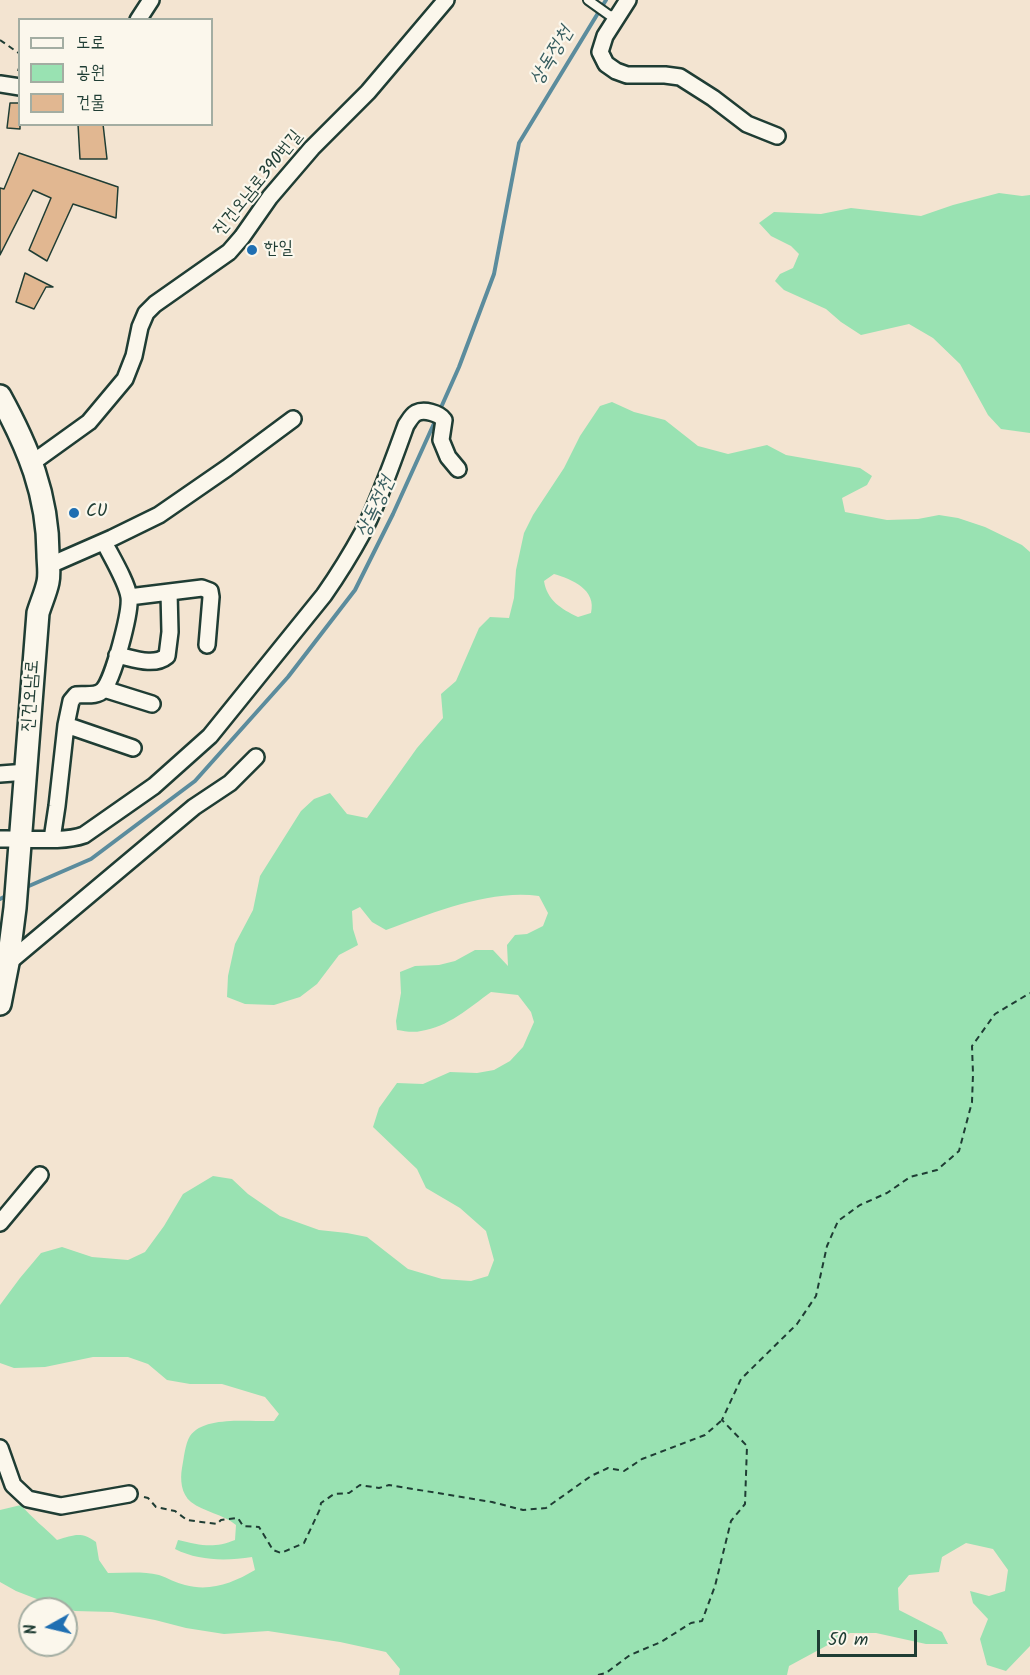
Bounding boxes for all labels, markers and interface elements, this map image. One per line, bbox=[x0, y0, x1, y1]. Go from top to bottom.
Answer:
legend bbox=[18, 18, 213, 126]
water label: 상독정천 bbox=[526, 23, 580, 91]
text: 도로 bbox=[76, 29, 105, 58]
text: 공원 bbox=[76, 59, 105, 88]
text: 건물 bbox=[76, 89, 105, 118]
street label: 진건오남로390번길 bbox=[210, 127, 308, 241]
place label: 한일 bbox=[264, 239, 293, 261]
marker: 한일 bbox=[245, 243, 259, 257]
water label: 상독정천 bbox=[353, 474, 401, 542]
place label: CU bbox=[86, 502, 108, 524]
marker: CU bbox=[67, 506, 81, 520]
street label: 진건오남로 bbox=[19, 659, 45, 733]
north arrow bbox=[18, 1597, 78, 1657]
scale bar bbox=[820, 1618, 920, 1656]
text: N bbox=[19, 1623, 45, 1636]
text: 50 m bbox=[828, 1626, 868, 1655]

